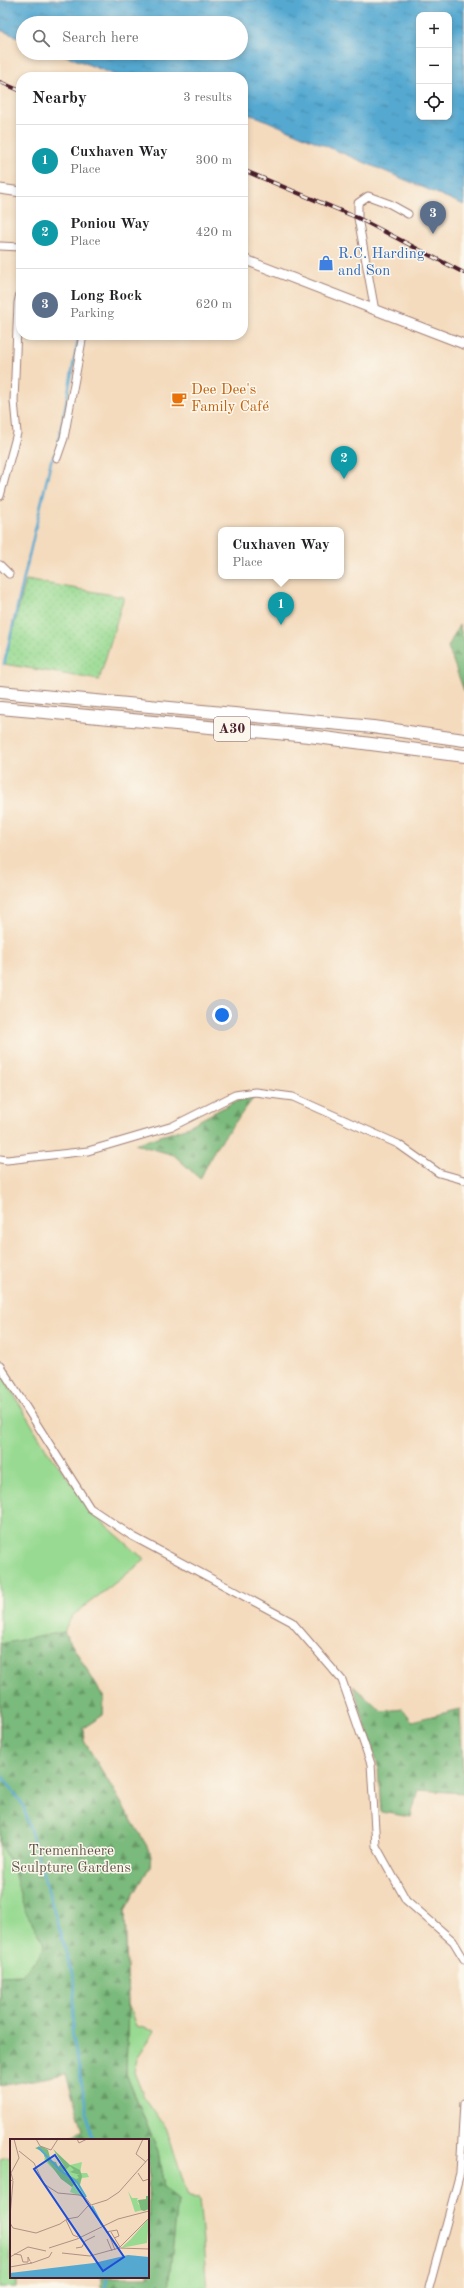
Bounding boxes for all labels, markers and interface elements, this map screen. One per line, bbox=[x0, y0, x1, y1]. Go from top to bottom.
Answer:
map controls bbox=[416, 12, 452, 120]
button: + bbox=[416, 12, 452, 48]
search box bbox=[16, 16, 248, 60]
icon: search bbox=[30, 27, 52, 49]
text: Search here bbox=[62, 31, 139, 46]
button: − bbox=[416, 48, 452, 84]
button: locate bbox=[416, 84, 452, 120]
text: Nearby bbox=[32, 90, 87, 107]
text: 3 results bbox=[183, 91, 232, 104]
text: Cuxhaven Way bbox=[70, 145, 168, 160]
text: 1 bbox=[41, 154, 49, 167]
text: 300 m bbox=[195, 154, 232, 167]
text: Place bbox=[70, 163, 100, 176]
pin: 3 bbox=[420, 201, 446, 234]
text: Poniou Way bbox=[70, 217, 150, 232]
text: 2 bbox=[41, 226, 49, 239]
text: 420 m bbox=[195, 226, 232, 239]
text: Place bbox=[70, 235, 100, 248]
place label: R.C. Harding and Son bbox=[338, 247, 425, 279]
shop icon: R.C. Harding and Son bbox=[317, 254, 335, 272]
text: Long Rock bbox=[70, 289, 142, 304]
text: 3 bbox=[41, 298, 49, 311]
text: 620 m bbox=[195, 298, 232, 311]
text: Parking bbox=[70, 307, 114, 320]
place label: Dee Dee's Family Café bbox=[191, 383, 269, 415]
cafe icon: Dee Dee's Family Café bbox=[170, 390, 188, 408]
pin: 2 bbox=[331, 446, 357, 479]
popup bbox=[218, 527, 344, 579]
text: Cuxhaven Way bbox=[232, 538, 330, 553]
text: Place bbox=[232, 556, 263, 569]
pin: 1 bbox=[268, 592, 294, 625]
road number: A30 bbox=[214, 717, 250, 741]
your location bbox=[212, 1005, 232, 1025]
park label: Tremenheere Sculpture Gardens bbox=[11, 1844, 131, 1876]
inset map bbox=[10, 2139, 149, 2278]

